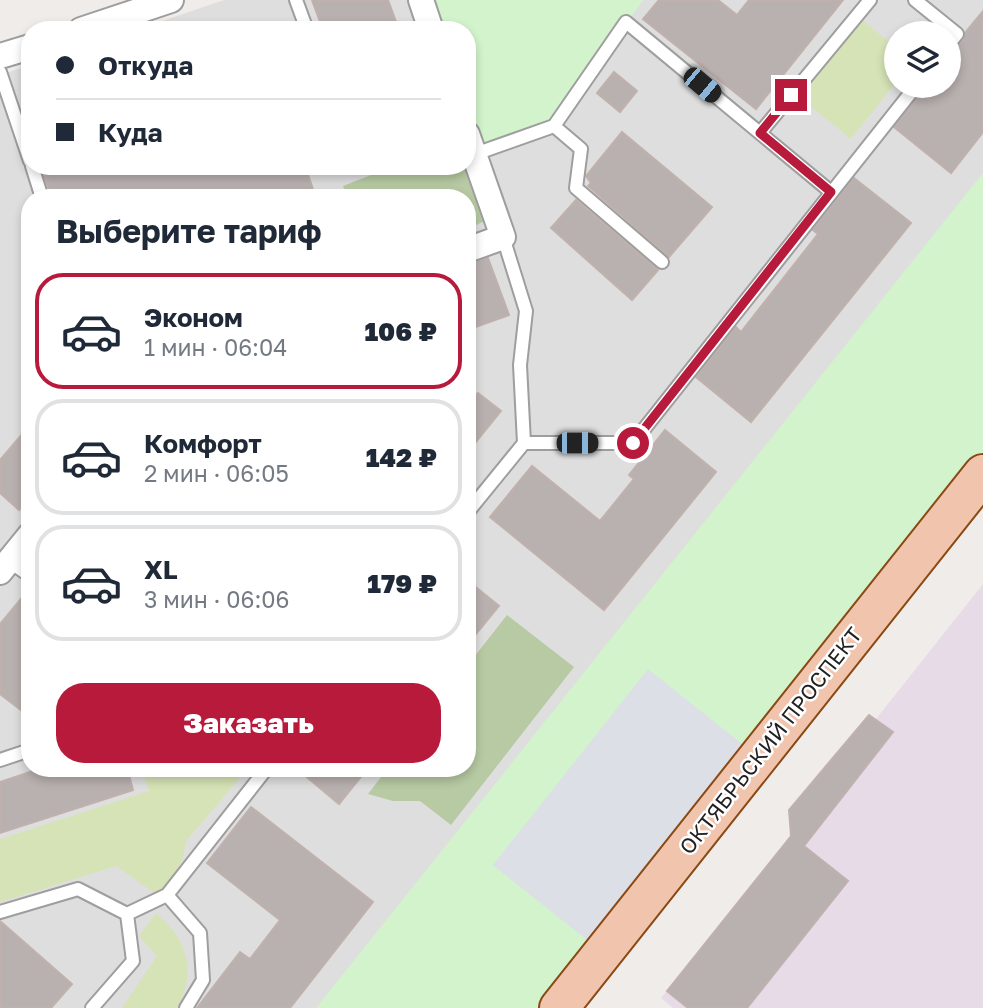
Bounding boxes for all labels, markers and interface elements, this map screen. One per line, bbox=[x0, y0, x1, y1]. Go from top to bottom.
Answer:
map controls bbox=[884, 21, 961, 98]
button: layers bbox=[884, 21, 961, 98]
text: Откуда bbox=[98, 50, 193, 81]
car bbox=[680, 63, 725, 107]
route end bbox=[775, 79, 807, 111]
text: Куда bbox=[98, 117, 163, 148]
text: Выберите тариф bbox=[56, 212, 322, 250]
icon: car bbox=[60, 300, 123, 363]
text: Эконом bbox=[144, 302, 243, 333]
text: 106 ₽ bbox=[364, 316, 437, 347]
text: 1 мин · 06:04 bbox=[144, 333, 287, 361]
icon: car bbox=[60, 426, 123, 489]
route start bbox=[617, 427, 649, 459]
text: Комфорт bbox=[144, 428, 262, 459]
car bbox=[557, 433, 599, 454]
text: 142 ₽ bbox=[366, 442, 437, 473]
text: 2 мин · 06:05 bbox=[144, 459, 289, 487]
icon: car bbox=[60, 552, 123, 615]
text: XL bbox=[144, 554, 178, 585]
text: 179 ₽ bbox=[367, 568, 437, 599]
text: 3 мин · 06:06 bbox=[144, 585, 289, 613]
street label: ОКТЯБРЬСКИЙ ПРОСПЕКТ bbox=[674, 622, 867, 859]
button: Заказать bbox=[56, 683, 441, 763]

